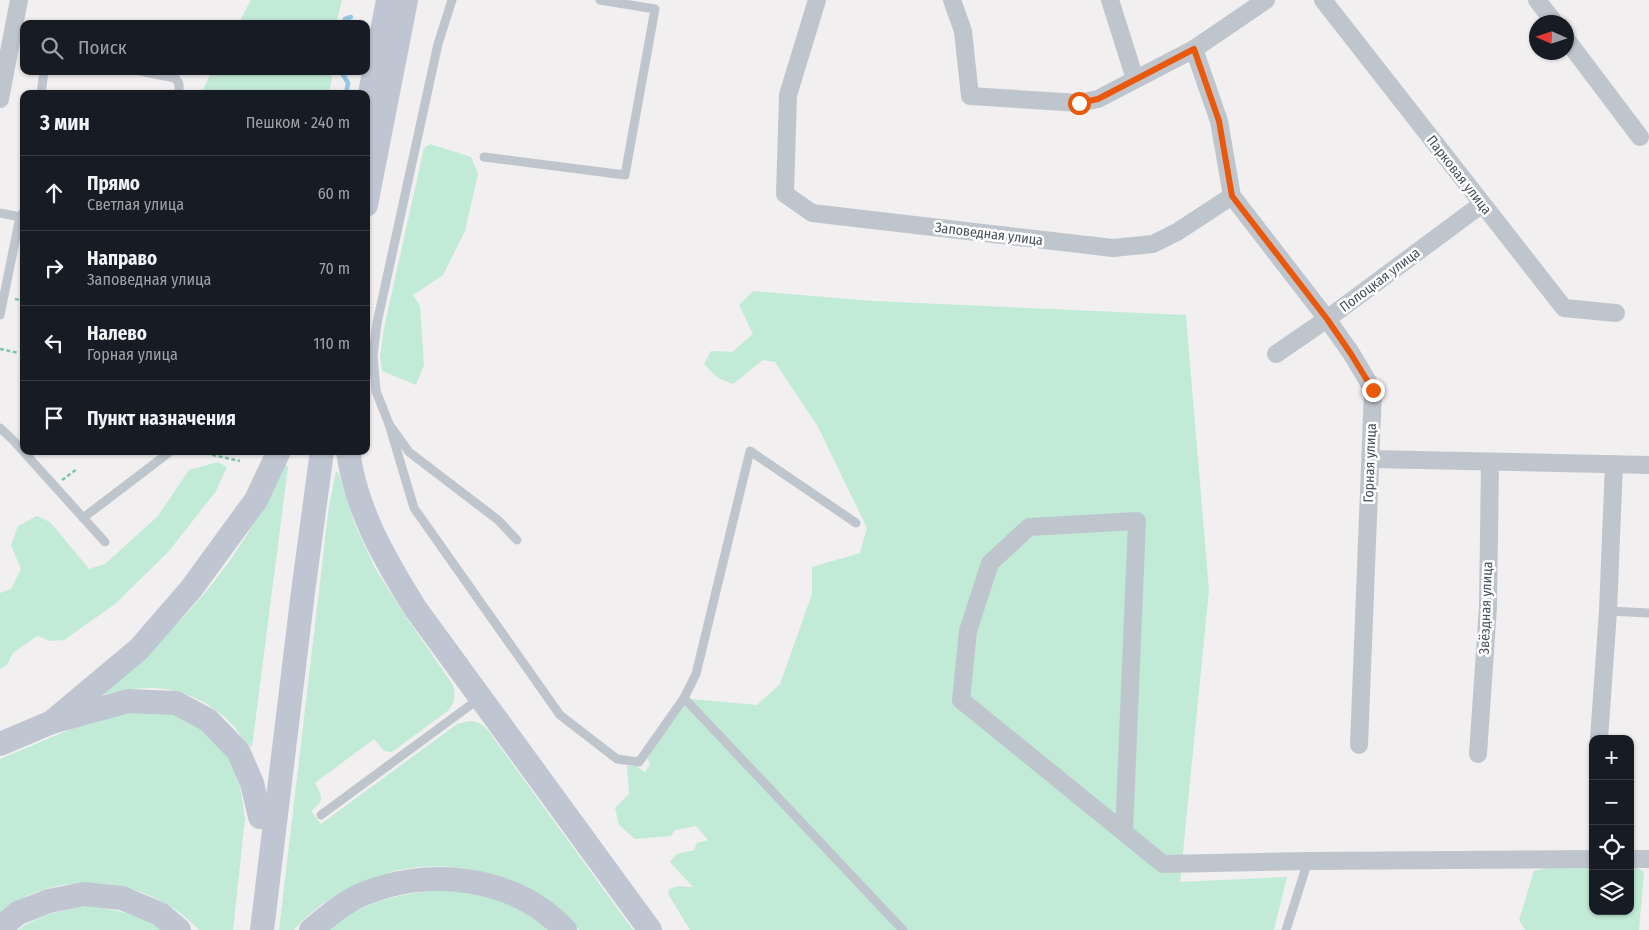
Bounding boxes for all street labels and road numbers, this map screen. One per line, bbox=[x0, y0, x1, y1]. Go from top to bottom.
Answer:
street label: Парковая улица bbox=[1423, 132, 1495, 218]
street label: Заповедная улица bbox=[934, 219, 1044, 249]
street label: Полоцкая улица bbox=[1336, 244, 1424, 316]
street label: Горная улица bbox=[1360, 423, 1380, 503]
street label: Звёздная улица bbox=[1476, 561, 1496, 655]

